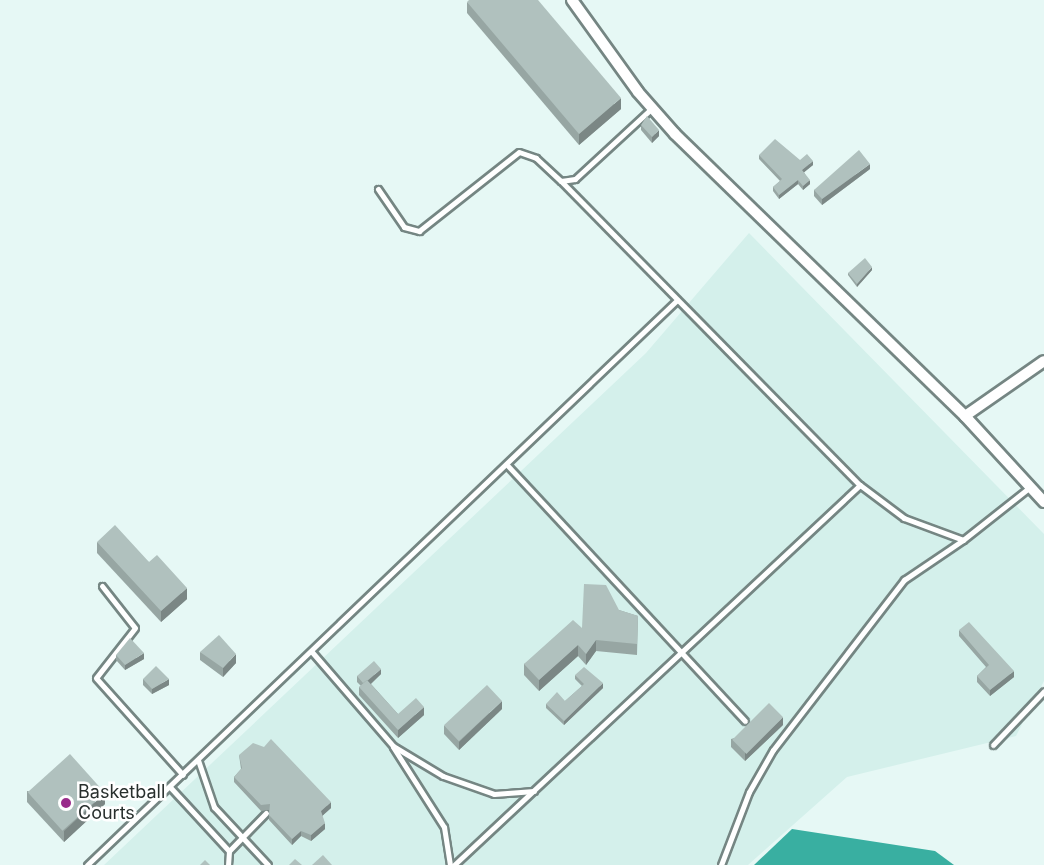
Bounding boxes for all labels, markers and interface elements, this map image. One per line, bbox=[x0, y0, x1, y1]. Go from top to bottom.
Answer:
place label: Basketball Courts bbox=[78, 782, 165, 824]
marker: Basketball Courts bbox=[59, 796, 73, 810]

